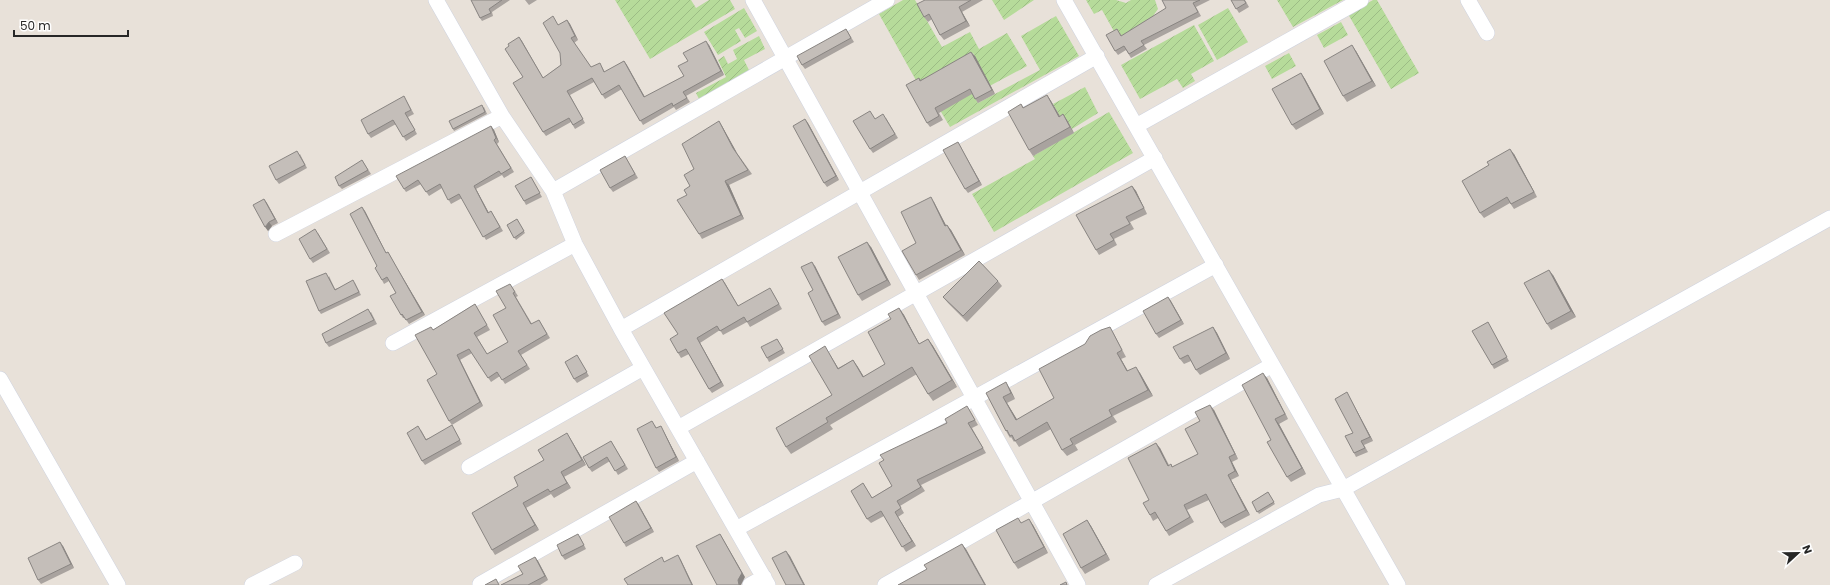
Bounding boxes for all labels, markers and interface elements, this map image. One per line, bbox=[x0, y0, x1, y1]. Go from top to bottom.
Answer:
scale bar bbox=[14, 12, 128, 38]
text: 50 m bbox=[20, 17, 51, 34]
north arrow bbox=[1778, 533, 1818, 573]
text: N bbox=[1798, 542, 1816, 556]

